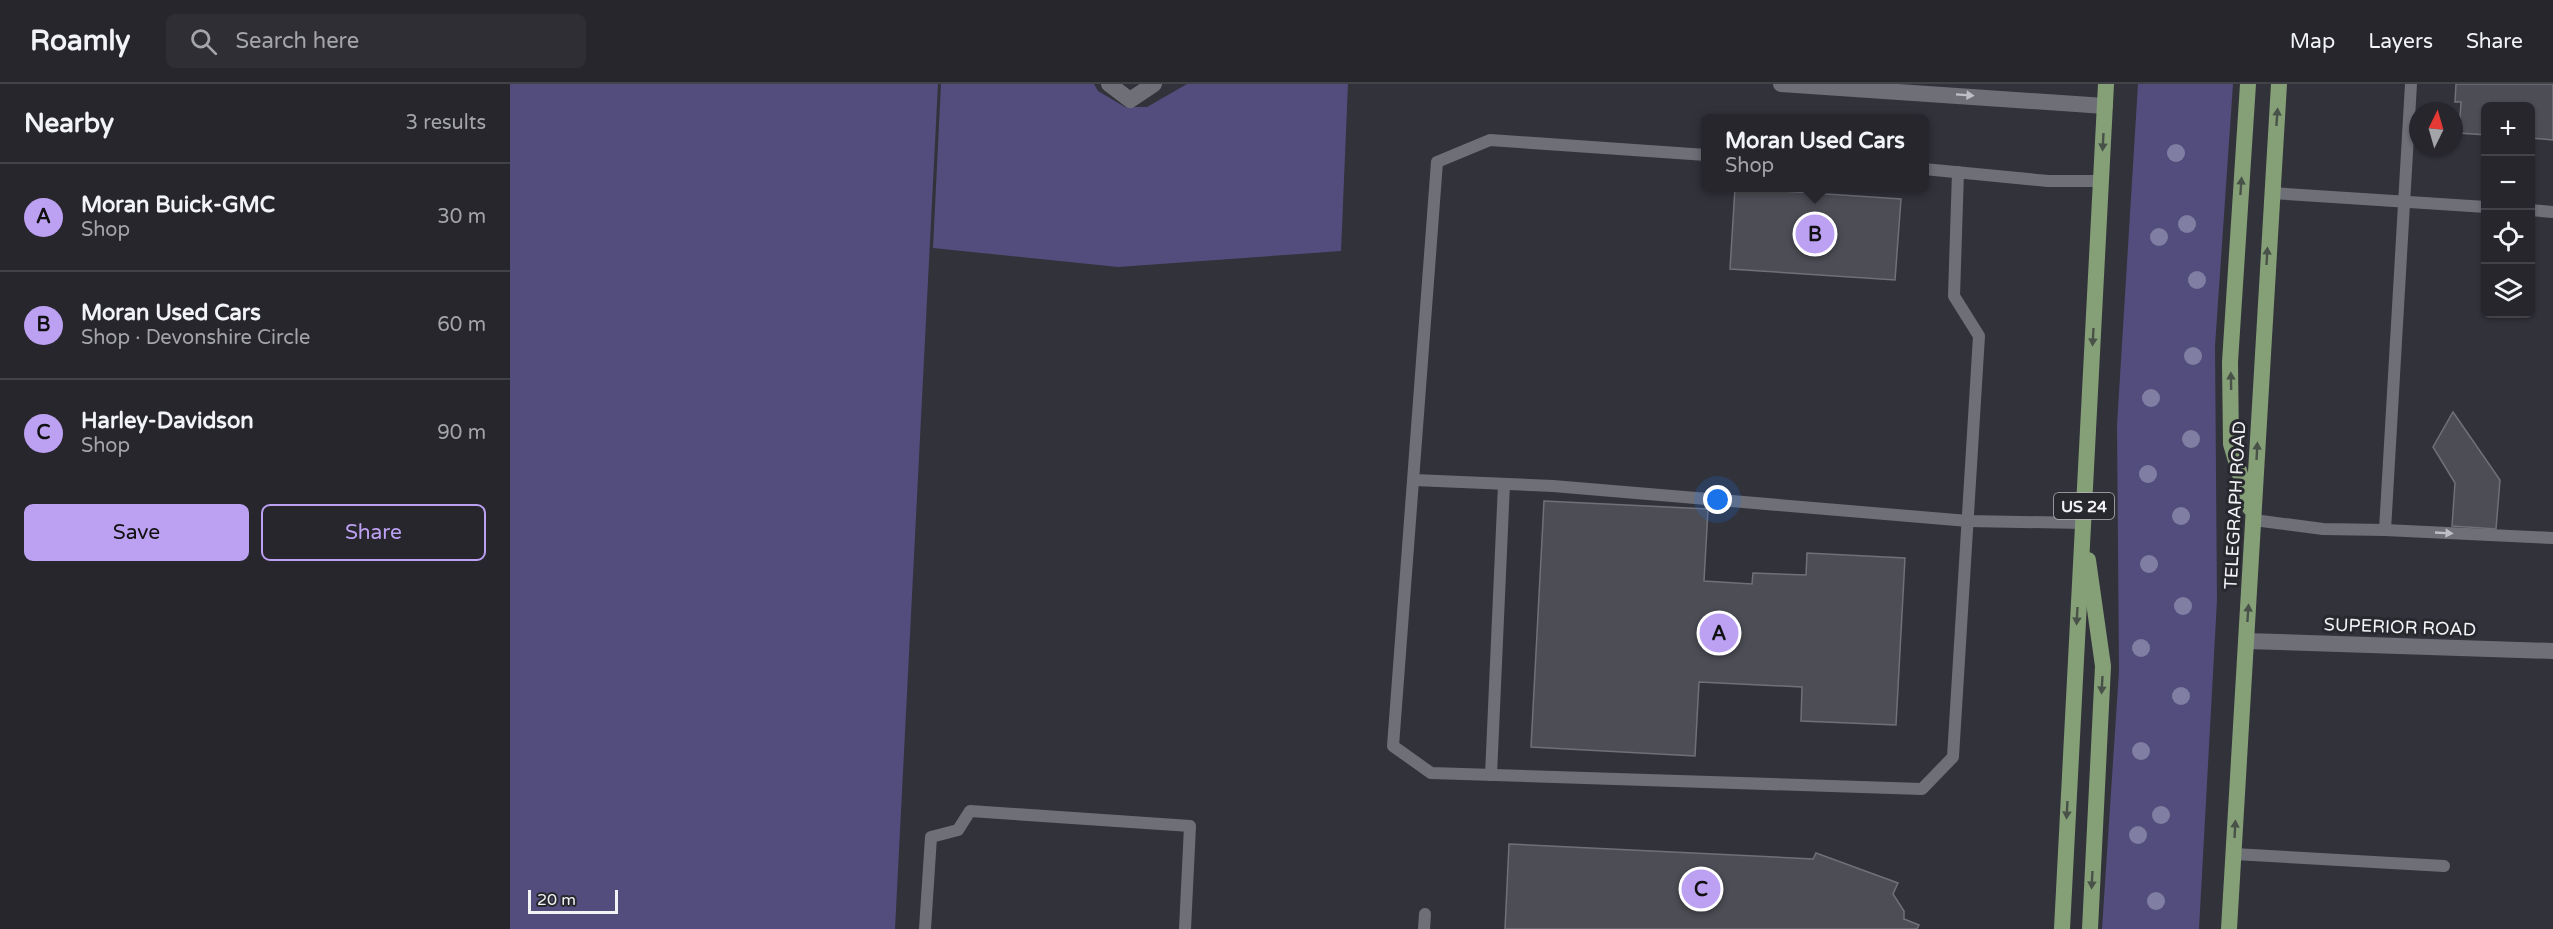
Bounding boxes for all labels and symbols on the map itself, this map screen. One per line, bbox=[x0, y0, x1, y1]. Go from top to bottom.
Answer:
one-way arrow bbox=[1956, 91, 1975, 100]
north arrow bbox=[2409, 102, 2463, 156]
one-way arrow bbox=[2272, 108, 2281, 127]
one-way arrow bbox=[2099, 133, 2108, 152]
one-way arrow bbox=[2236, 177, 2246, 196]
pin: B bbox=[1796, 212, 1834, 256]
one-way arrow bbox=[2263, 247, 2272, 266]
one-way arrow bbox=[2088, 328, 2097, 347]
one-way arrow bbox=[2226, 371, 2235, 390]
street label: TELEGRAPH ROAD bbox=[2220, 420, 2250, 590]
one-way arrow bbox=[2253, 441, 2262, 460]
your location bbox=[1703, 485, 1732, 514]
road number: US 24 bbox=[2054, 493, 2114, 519]
one-way arrow bbox=[2434, 528, 2453, 537]
one-way arrow bbox=[2243, 604, 2253, 623]
one-way arrow bbox=[2072, 606, 2082, 625]
pin: A bbox=[1700, 610, 1738, 656]
street label: SUPERIOR ROAD bbox=[2323, 613, 2477, 641]
one-way arrow bbox=[2098, 676, 2107, 695]
one-way arrow bbox=[2063, 801, 2072, 820]
one-way arrow bbox=[2231, 819, 2240, 838]
pin: C bbox=[1682, 866, 1720, 912]
one-way arrow bbox=[2088, 871, 2097, 890]
scale bar bbox=[528, 887, 618, 914]

